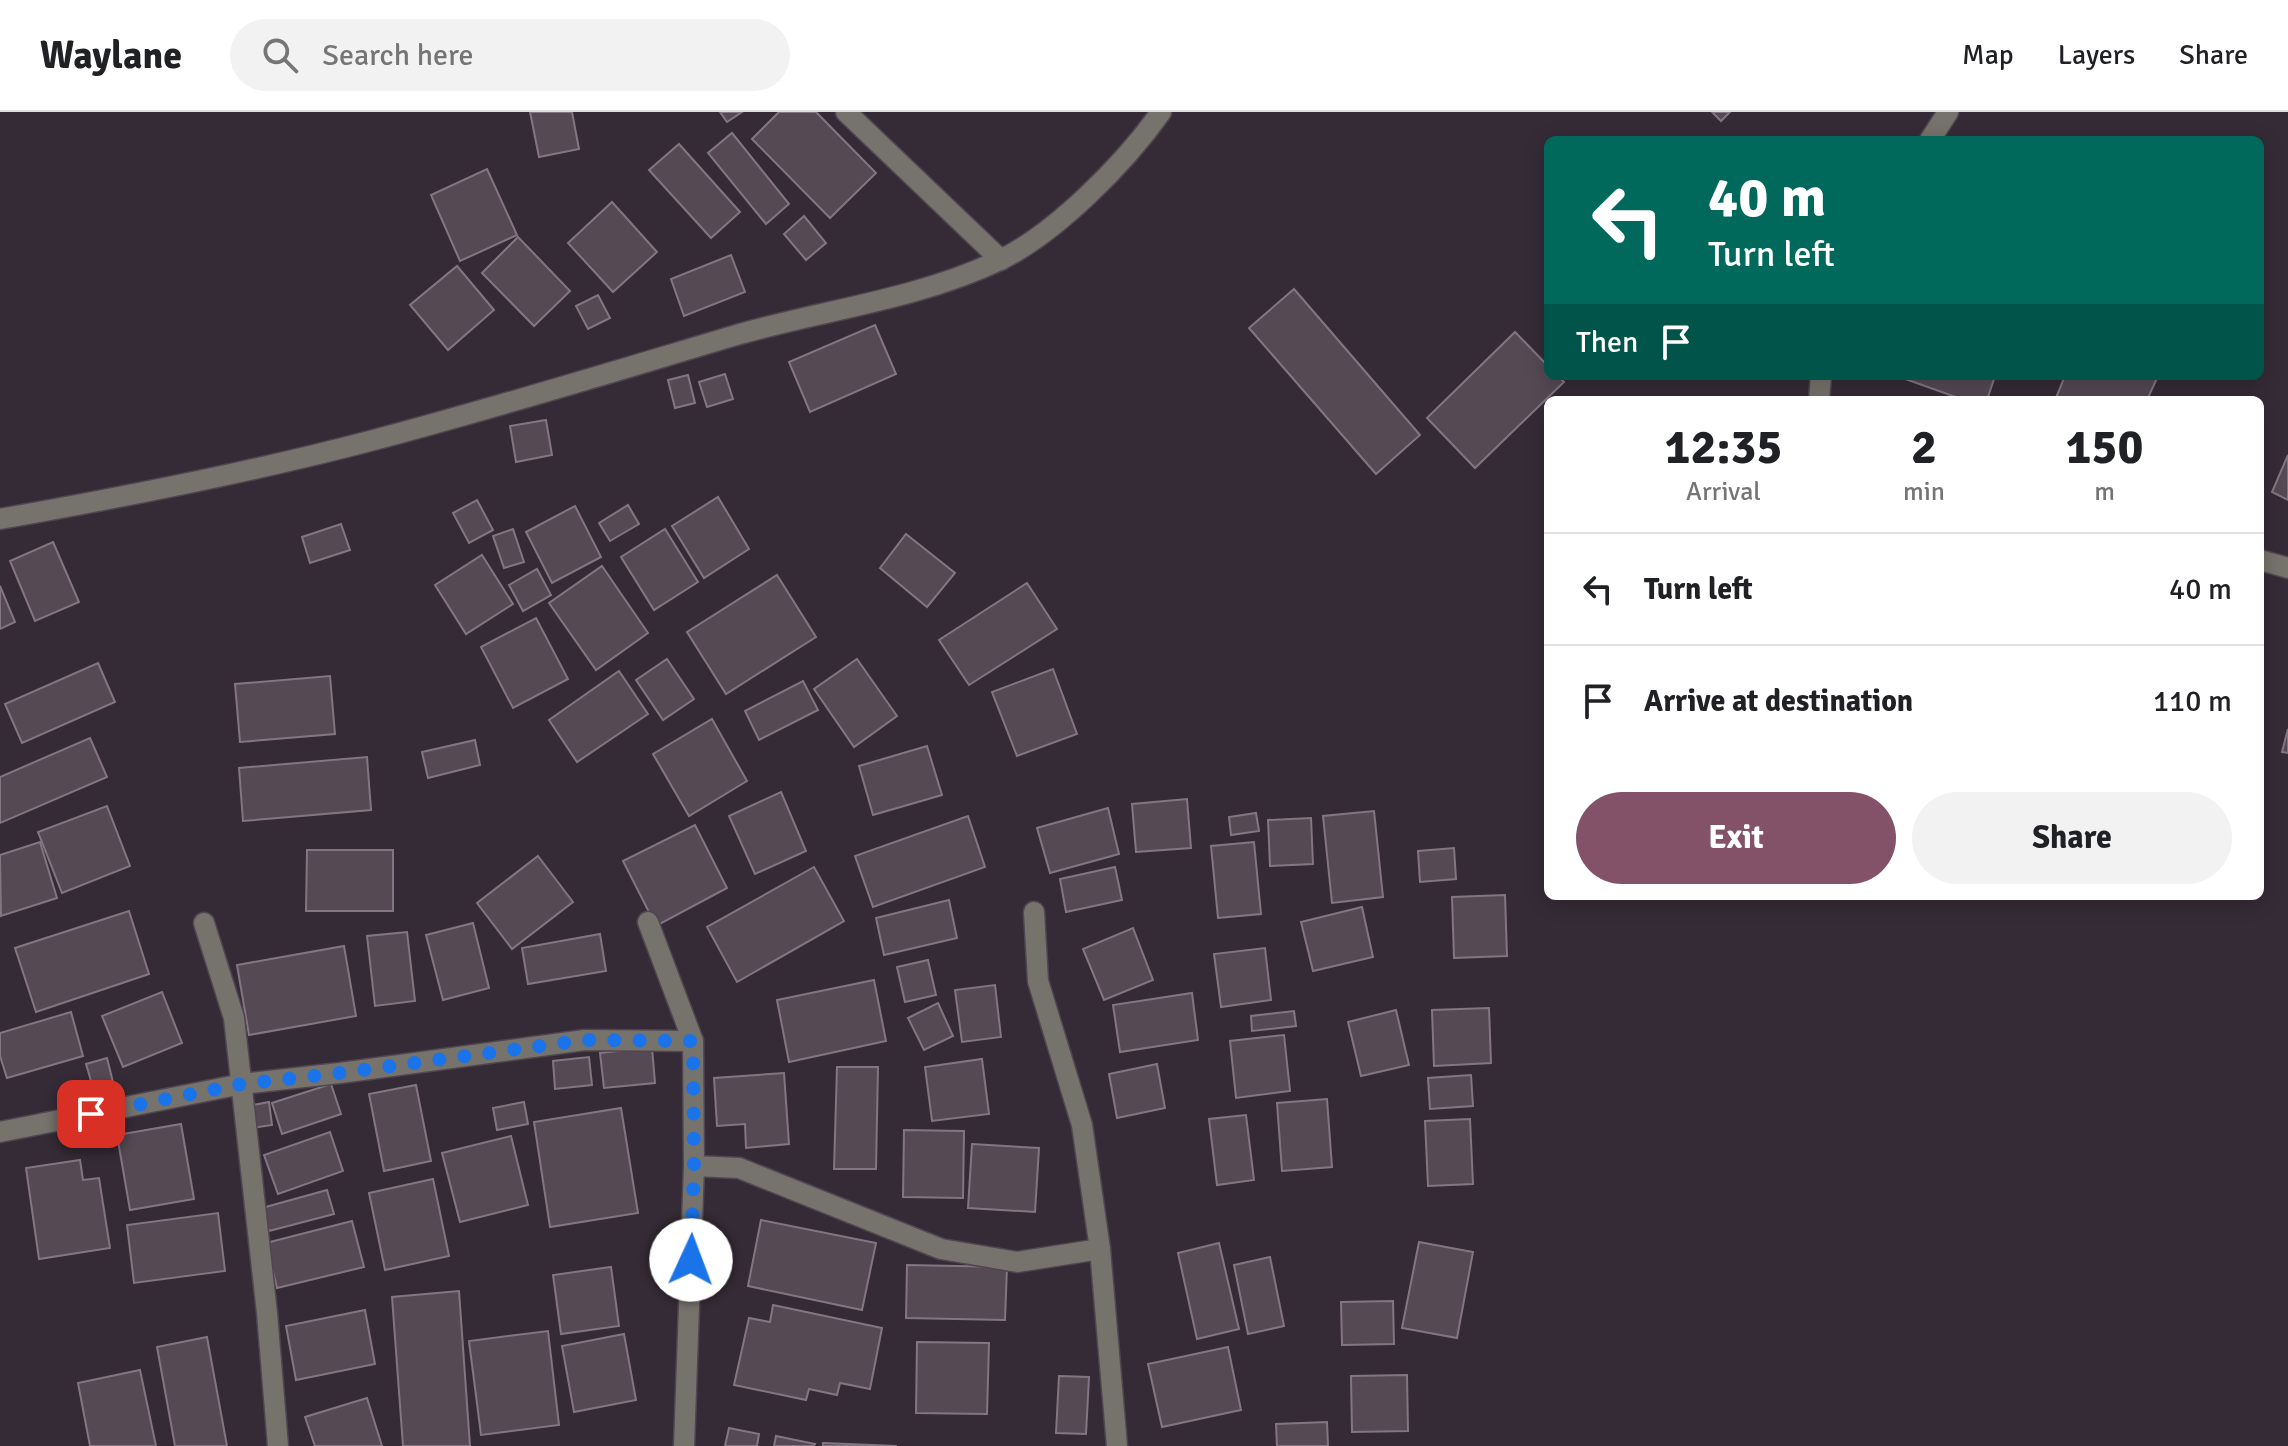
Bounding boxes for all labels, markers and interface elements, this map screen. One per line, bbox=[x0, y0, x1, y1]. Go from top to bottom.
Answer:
search box bbox=[230, 19, 790, 91]
text: Waylane bbox=[40, 32, 182, 79]
icon: search bbox=[258, 33, 302, 77]
text: Search here bbox=[322, 37, 474, 74]
text: Map bbox=[1962, 38, 2014, 72]
text: Layers bbox=[2058, 38, 2135, 72]
text: Share bbox=[2179, 38, 2248, 72]
text: 40 m bbox=[1708, 163, 1826, 232]
icon: left bbox=[1576, 168, 1680, 272]
text: Turn left bbox=[1708, 232, 1835, 277]
icon: arrive bbox=[1654, 320, 1698, 364]
text: Then bbox=[1576, 324, 1638, 361]
text: 12:35 bbox=[1665, 418, 1782, 477]
text: 2 bbox=[1911, 418, 1937, 477]
text: 150 bbox=[2066, 418, 2143, 477]
text: Arrival bbox=[1686, 476, 1761, 508]
text: min bbox=[1903, 476, 1945, 508]
text: m bbox=[2094, 476, 2115, 508]
icon: left bbox=[1576, 567, 1620, 611]
text: Turn left bbox=[1644, 571, 1753, 608]
text: 40 m bbox=[2169, 571, 2232, 608]
icon: arrive bbox=[1576, 679, 1620, 723]
text: Arrive at destination bbox=[1644, 683, 1913, 720]
text: 110 m bbox=[2153, 683, 2232, 720]
button: Exit bbox=[1576, 792, 1896, 884]
button: Share bbox=[1912, 792, 2232, 884]
pin bbox=[57, 1080, 125, 1148]
icon: arrive bbox=[69, 1092, 113, 1136]
position arrow bbox=[649, 1218, 733, 1302]

